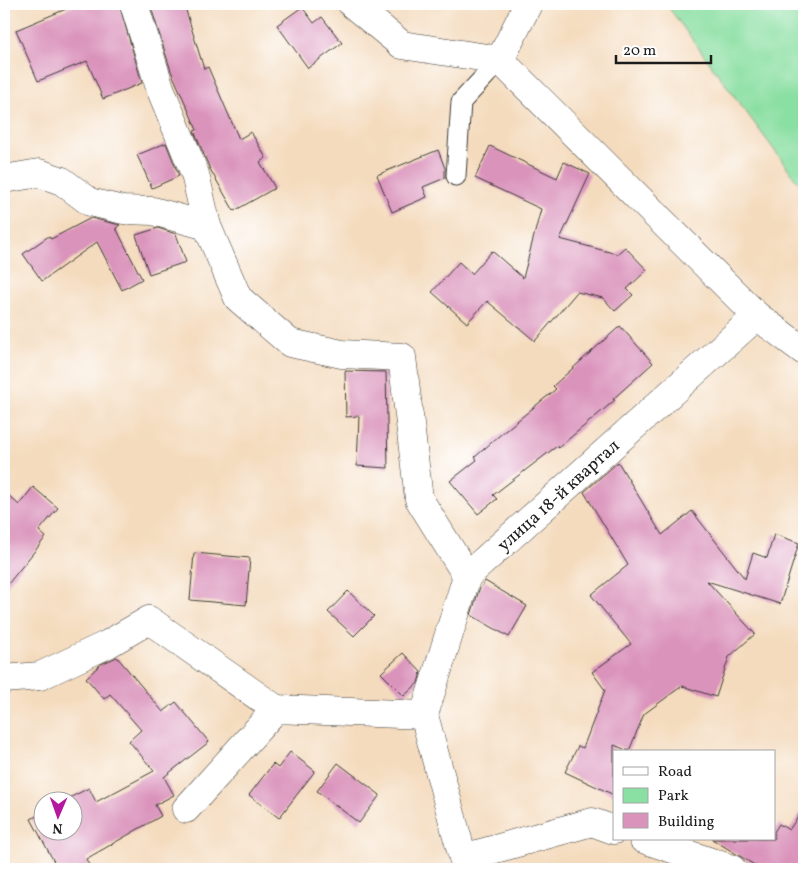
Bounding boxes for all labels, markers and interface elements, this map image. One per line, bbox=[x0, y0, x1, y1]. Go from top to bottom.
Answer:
scale bar bbox=[616, 32, 710, 64]
text: 20 m bbox=[623, 41, 656, 62]
street label: улица 18-й квартал bbox=[492, 434, 626, 558]
legend bbox=[613, 750, 776, 840]
text: Road bbox=[658, 762, 692, 783]
text: Park bbox=[658, 786, 689, 807]
north arrow bbox=[32, 790, 82, 840]
text: Building bbox=[658, 812, 715, 833]
text: N bbox=[52, 818, 63, 837]

